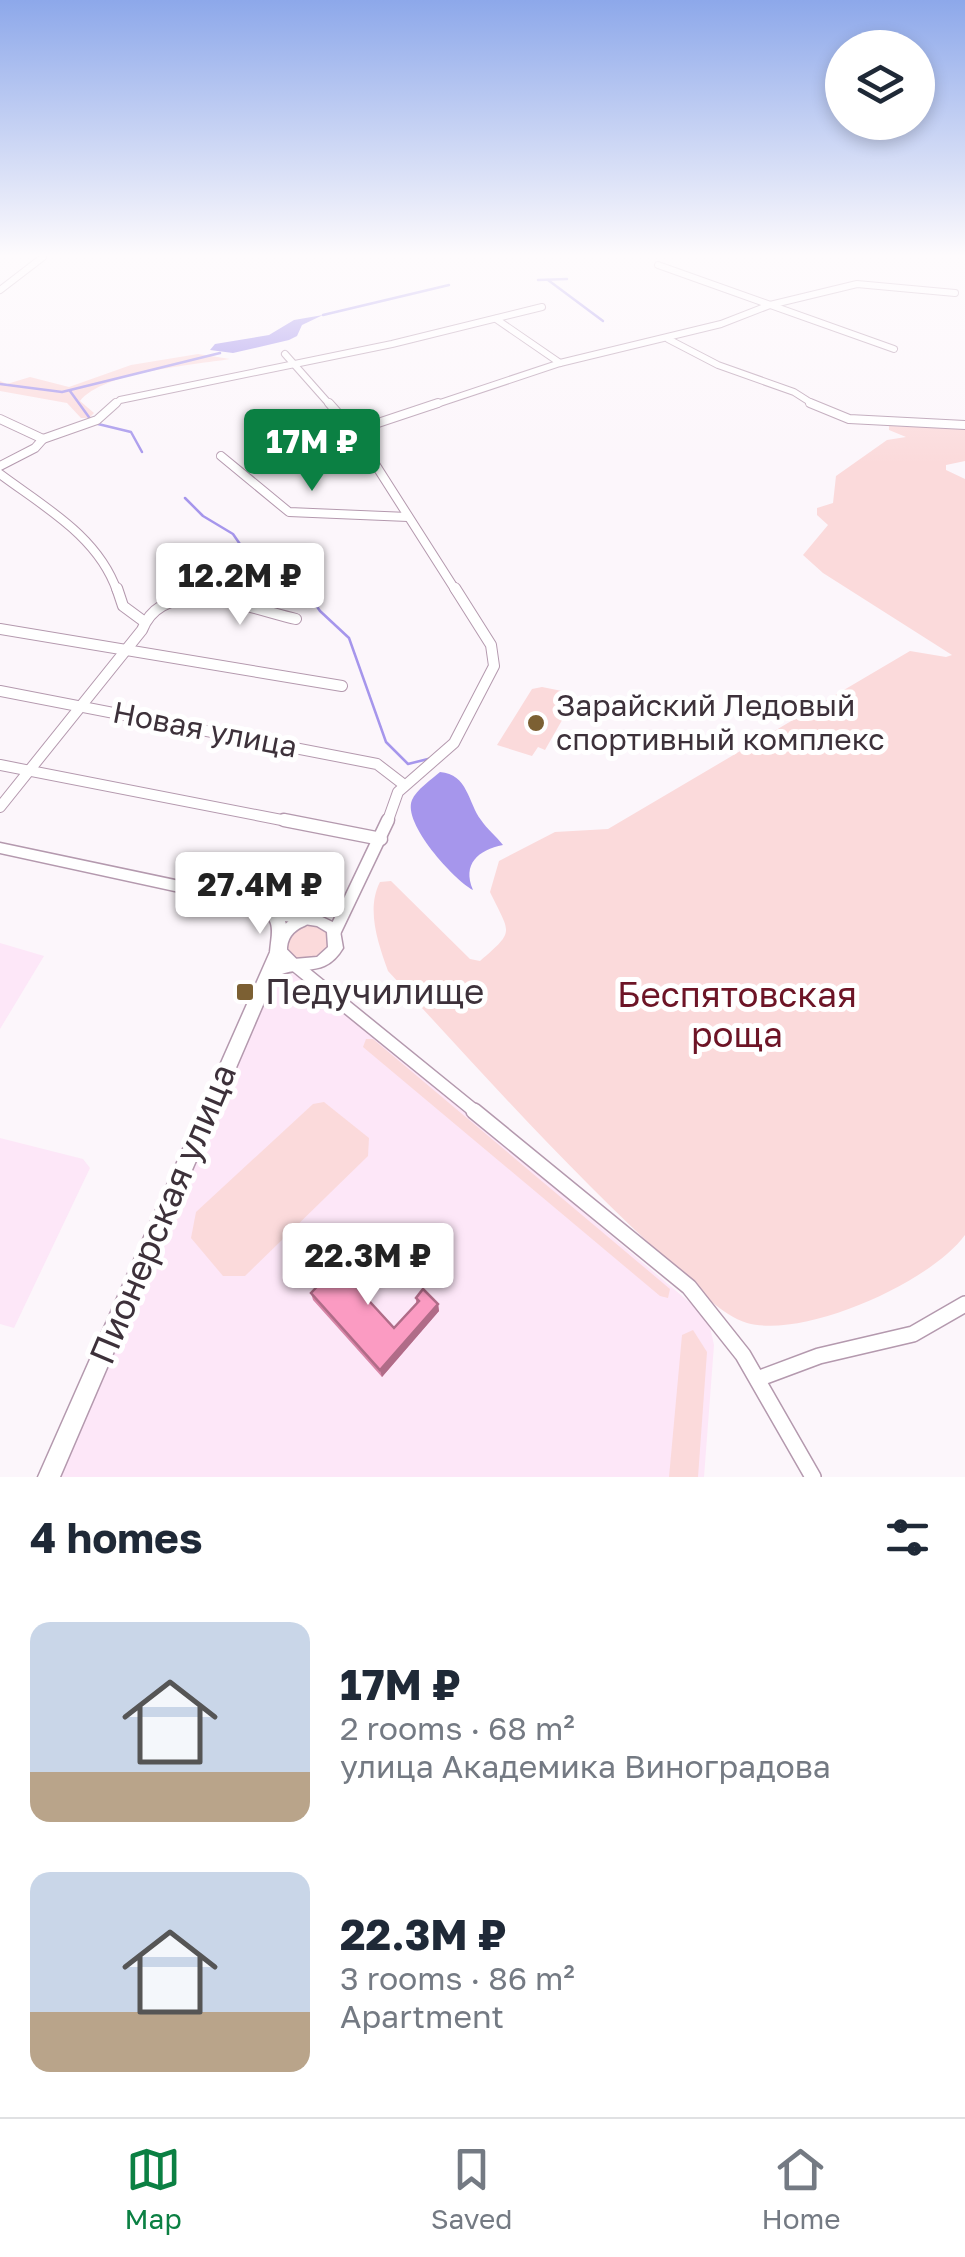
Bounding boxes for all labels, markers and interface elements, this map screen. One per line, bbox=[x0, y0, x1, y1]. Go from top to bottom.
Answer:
map controls bbox=[825, 30, 935, 140]
button: layers bbox=[825, 30, 935, 140]
pin: 17M ₽ bbox=[242, 409, 382, 494]
text: 17M ₽ bbox=[266, 422, 358, 460]
pin: 12.2M ₽ bbox=[148, 543, 332, 628]
text: 12.2M ₽ bbox=[178, 556, 302, 594]
place label: Зарайский Ледовый спортивный комплекс bbox=[556, 687, 885, 757]
street label: Новая улица bbox=[110, 693, 301, 765]
marker: Зарайский Ледовый спортивный комплекс bbox=[525, 712, 547, 734]
pin: 27.4M ₽ bbox=[168, 852, 352, 937]
text: 27.4M ₽ bbox=[197, 865, 323, 903]
place label: Педучилище bbox=[265, 970, 484, 1012]
park label: Беспятовская роща bbox=[617, 973, 857, 1055]
marker: Педучилище bbox=[234, 981, 256, 1003]
street label: Пионерская улица bbox=[80, 1057, 244, 1370]
pin: 22.3M ₽ bbox=[276, 1223, 460, 1308]
text: 22.3M ₽ bbox=[305, 1236, 431, 1274]
icon: filters bbox=[880, 1510, 935, 1565]
text: 4 homes bbox=[30, 1512, 202, 1562]
text: 17M ₽ bbox=[340, 1659, 461, 1709]
icon: home bbox=[110, 1662, 230, 1782]
text: 2 rooms · 68 m² bbox=[340, 1709, 575, 1747]
text: улица Академика Виноградова bbox=[340, 1747, 831, 1785]
text: 22.3M ₽ bbox=[340, 1909, 507, 1959]
icon: home bbox=[110, 1912, 230, 2032]
text: 3 rooms · 86 m² bbox=[340, 1959, 575, 1997]
text: Apartment bbox=[340, 1997, 504, 2035]
tab: Map bbox=[125, 2142, 182, 2235]
tab: Saved bbox=[431, 2142, 512, 2235]
tab: Home bbox=[761, 2142, 841, 2235]

